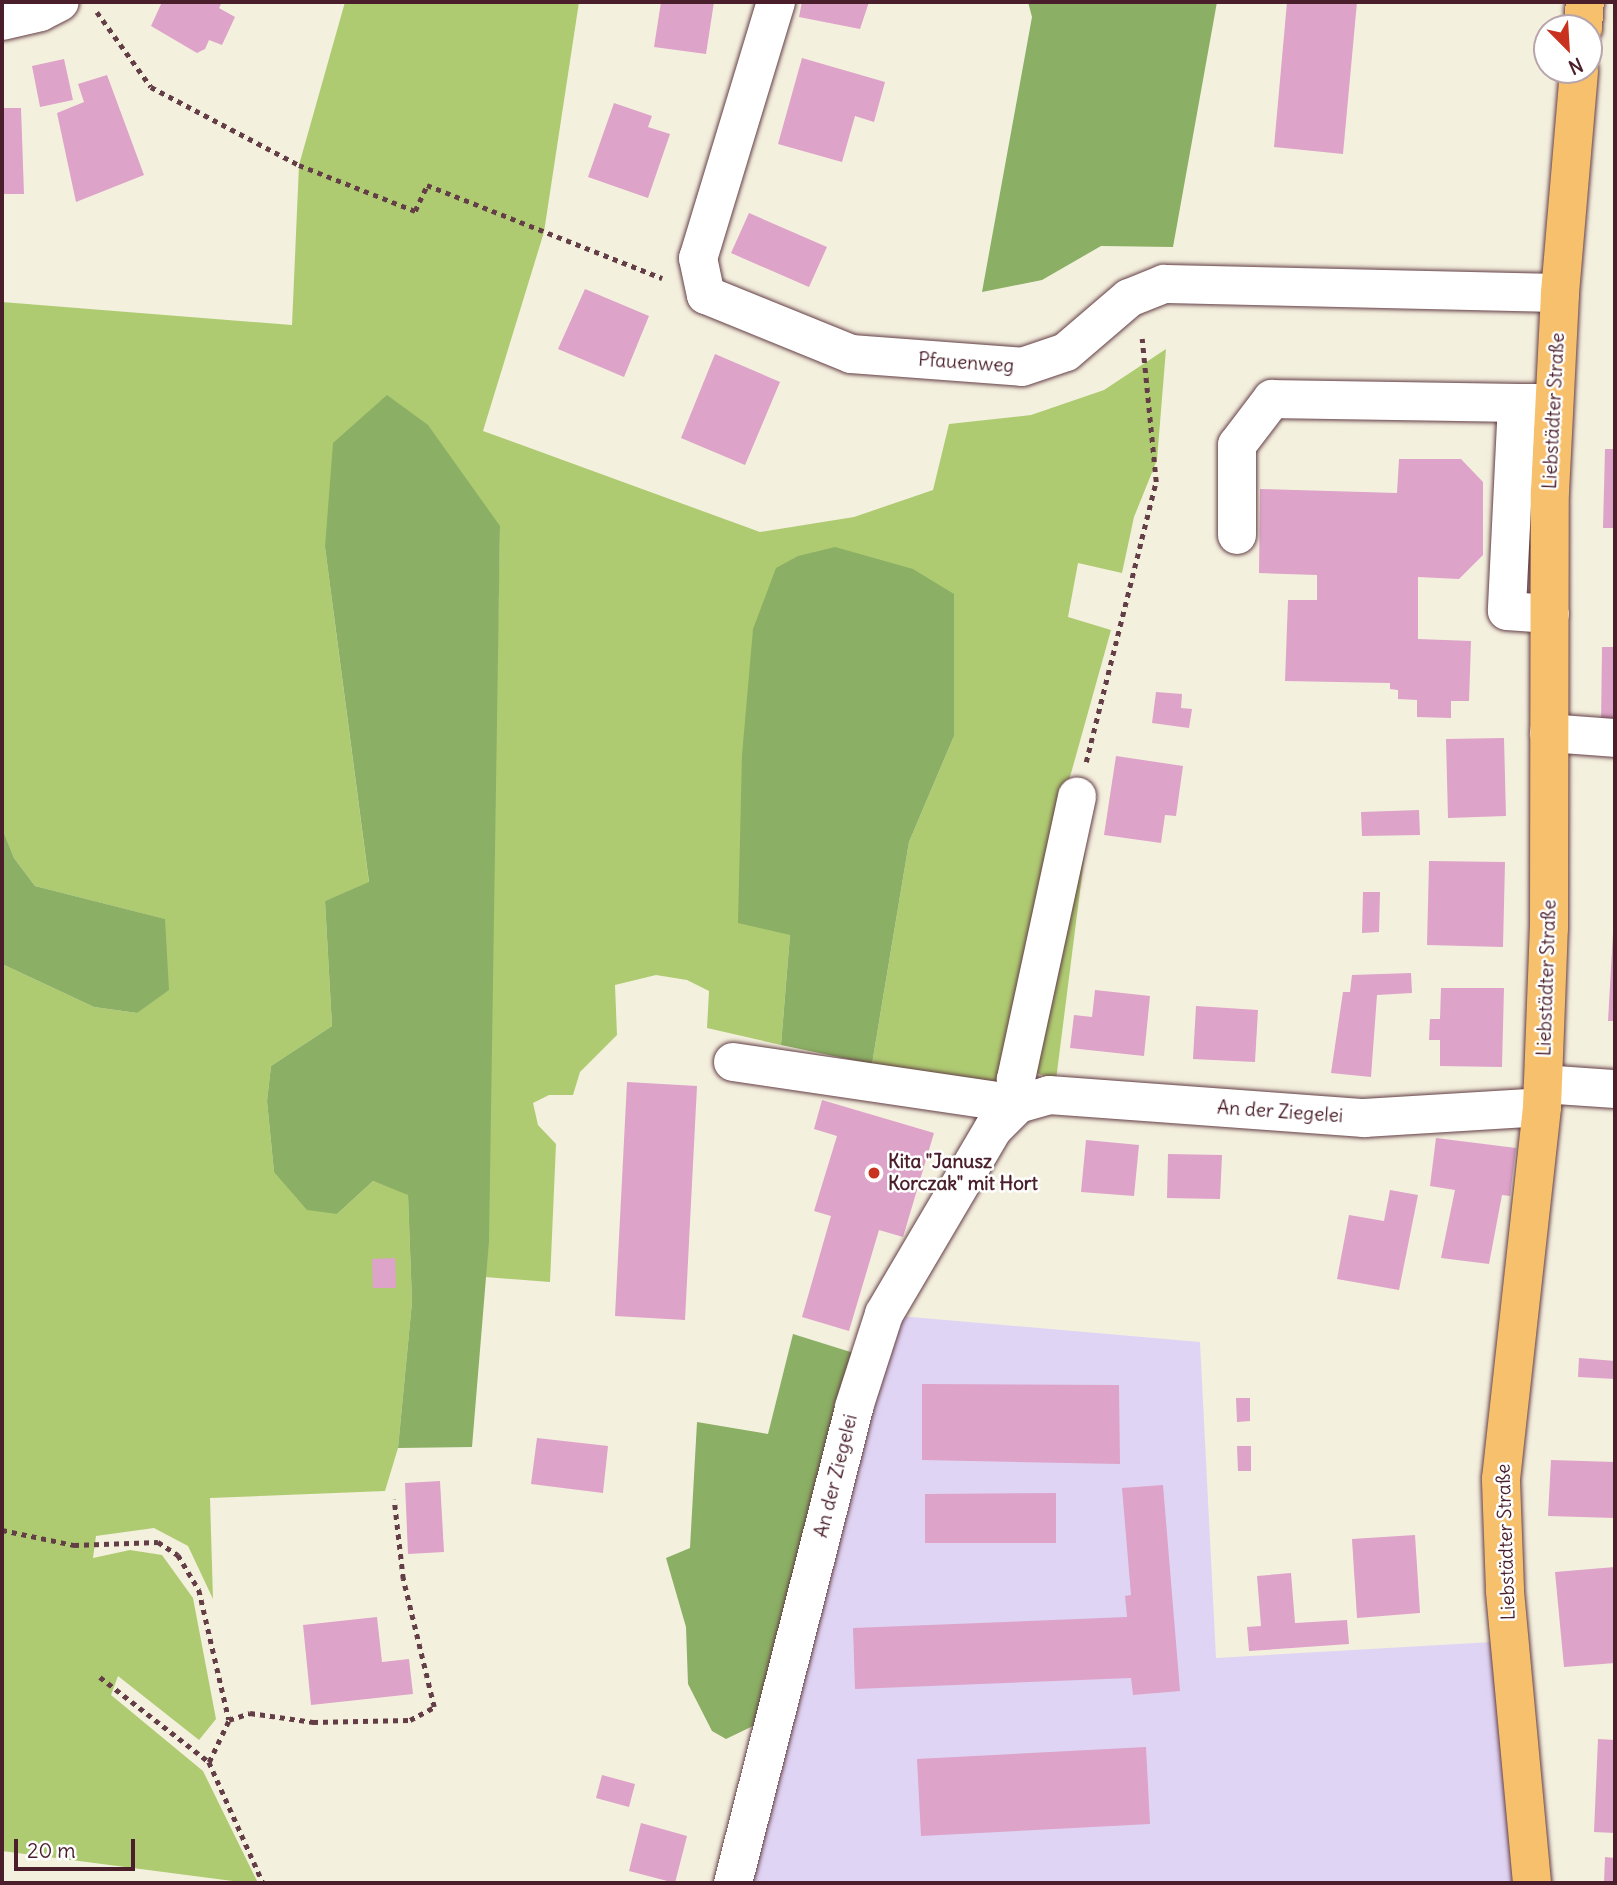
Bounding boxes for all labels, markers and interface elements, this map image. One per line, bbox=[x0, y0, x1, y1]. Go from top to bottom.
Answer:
north arrow bbox=[1533, 14, 1603, 84]
text: N bbox=[1565, 53, 1587, 80]
street label: Liebstädter Straße bbox=[1539, 332, 1569, 490]
street label: Pfauenweg bbox=[917, 348, 1015, 378]
street label: Liebstädter Straße bbox=[1533, 899, 1561, 1057]
street label: An der Ziegelei bbox=[1216, 1096, 1344, 1128]
place label: Kita "Janusz Korczak" mit Hort bbox=[888, 1151, 1038, 1195]
marker: Kita "Janusz Korczak" mit Hort bbox=[866, 1165, 882, 1181]
street label: An der Ziegelei bbox=[810, 1412, 862, 1540]
street label: Liebstädter Straße bbox=[1492, 1463, 1520, 1621]
scale bar bbox=[18, 1826, 138, 1870]
text: 20 m bbox=[27, 1837, 76, 1864]

